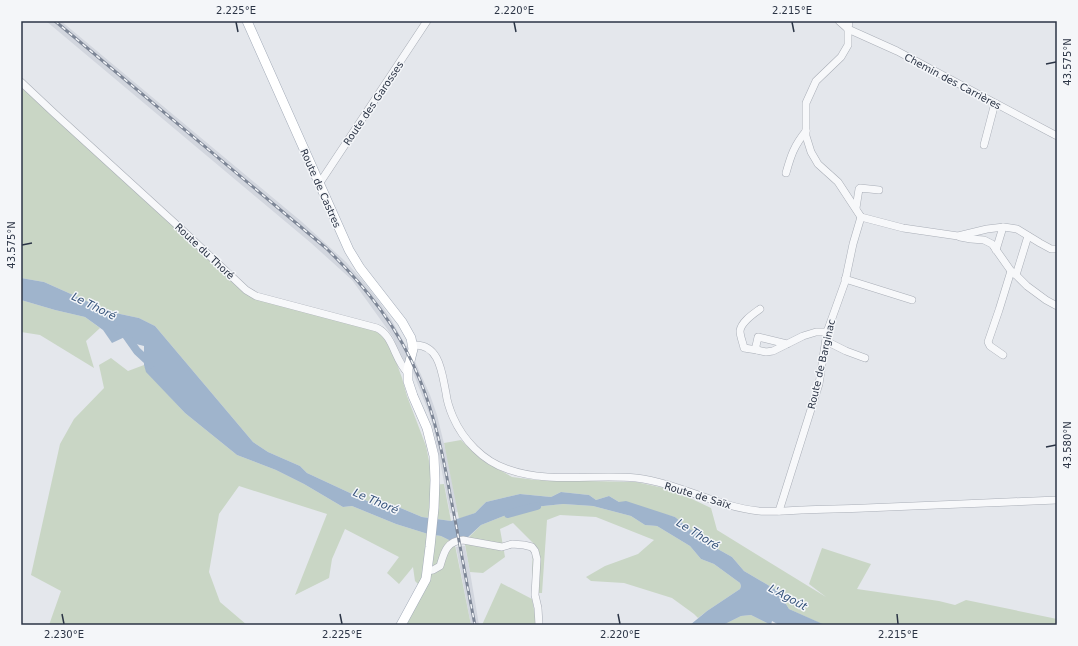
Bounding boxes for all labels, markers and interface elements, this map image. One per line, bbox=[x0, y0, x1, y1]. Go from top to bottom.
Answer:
text: 2.225°E bbox=[216, 5, 256, 16]
text: 2.220°E bbox=[494, 5, 534, 16]
text: 2.215°E bbox=[772, 5, 812, 16]
text: 43.575°N bbox=[1062, 38, 1073, 86]
street label: Chemin des Carrières bbox=[903, 51, 1003, 112]
street label: Route des Garosses bbox=[341, 59, 406, 147]
street label: Route de Castres bbox=[298, 147, 343, 229]
text: 43.575°N bbox=[6, 221, 17, 269]
street label: Route du Thoré bbox=[173, 221, 236, 282]
water label: Le Thoré bbox=[69, 290, 118, 323]
street label: Route de Barginac bbox=[806, 318, 837, 410]
text: 43.580°N bbox=[1062, 421, 1073, 469]
street label: Route de Saïx bbox=[663, 480, 733, 511]
water label: Le Thoré bbox=[351, 486, 401, 517]
water label: Le Thoré bbox=[674, 516, 722, 553]
water label: L'Agoût bbox=[766, 582, 810, 614]
text: 2.230°E bbox=[44, 629, 84, 640]
text: 2.225°E bbox=[322, 629, 362, 640]
text: 2.220°E bbox=[600, 629, 640, 640]
text: 2.215°E bbox=[878, 629, 918, 640]

